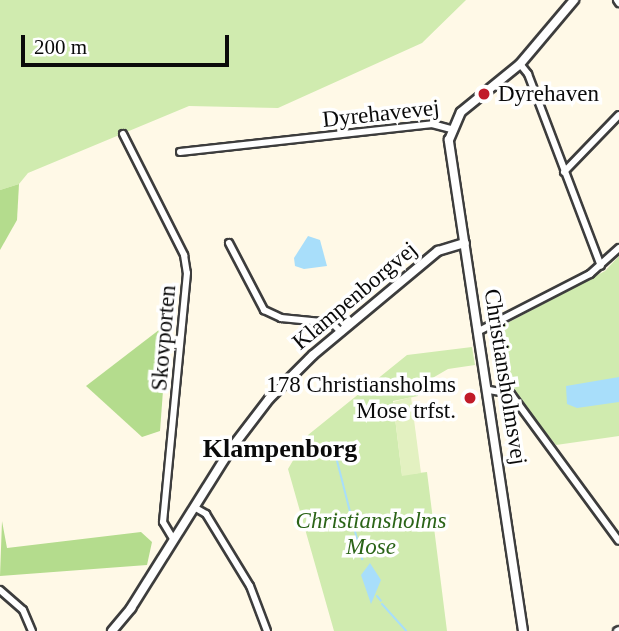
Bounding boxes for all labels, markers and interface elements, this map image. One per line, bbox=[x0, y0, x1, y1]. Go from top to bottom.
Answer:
scale bar bbox=[24, 21, 233, 65]
text: 200 m bbox=[34, 35, 87, 59]
place label: Dyrehaven bbox=[498, 80, 599, 108]
marker: Dyrehaven bbox=[476, 86, 492, 102]
street label: Dyrehavevej bbox=[321, 94, 441, 134]
street label: Klampenborgvej bbox=[287, 236, 423, 356]
street label: Skovporten bbox=[146, 284, 182, 392]
street label: Christiansholmsvej bbox=[477, 287, 533, 467]
place label: 178 Christiansholms Mose trfst. bbox=[266, 371, 456, 425]
marker: 178 Christiansholms Mose trfst. bbox=[462, 390, 478, 406]
district label: Klampenborg bbox=[203, 433, 357, 465]
park label: Christiansholms Mose bbox=[296, 507, 446, 561]

